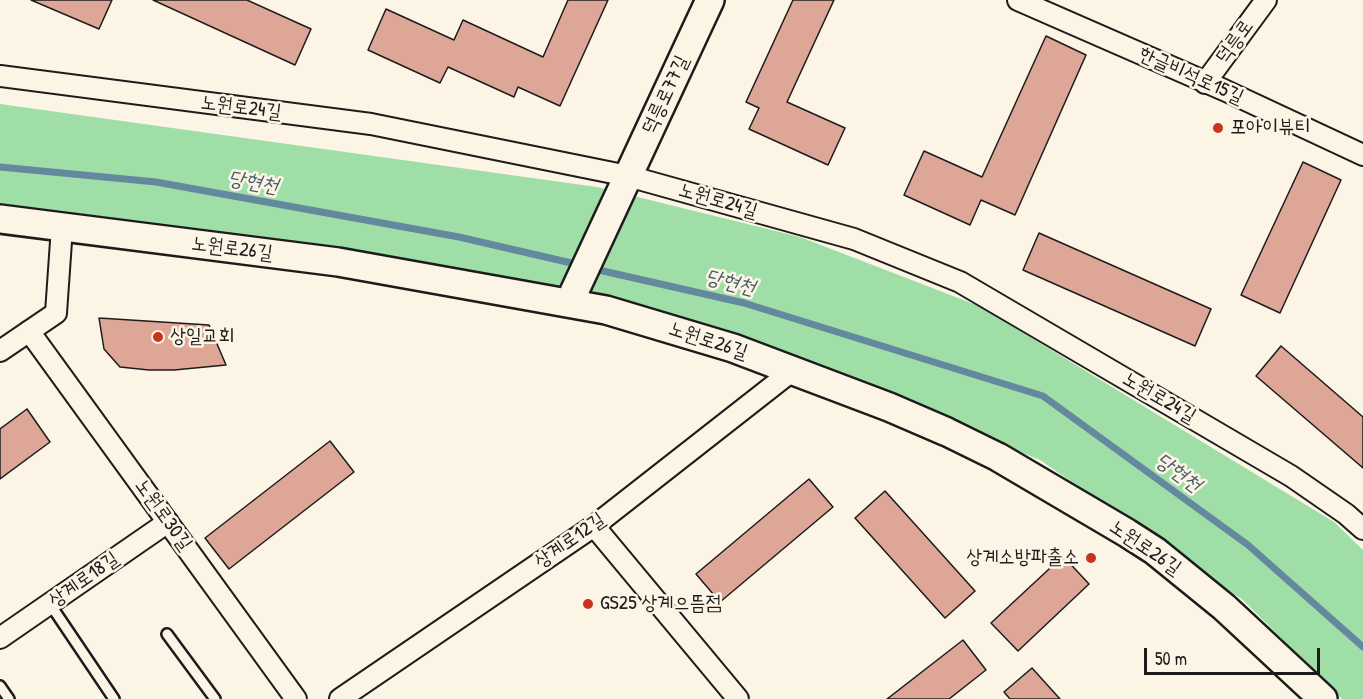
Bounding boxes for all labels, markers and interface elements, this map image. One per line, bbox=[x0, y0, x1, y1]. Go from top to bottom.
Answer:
street label: 덕릉로 bbox=[1211, 15, 1259, 69]
street label: 한글비석로15길 bbox=[1135, 42, 1247, 110]
street label: 덕릉로77길 bbox=[637, 52, 695, 138]
street label: 노원로24길 bbox=[199, 91, 283, 125]
place label: 포아이뷰티 bbox=[1230, 116, 1310, 140]
marker: 포아이뷰티 bbox=[1211, 121, 1225, 135]
water label: 당현천 bbox=[226, 166, 280, 200]
street label: 노원로24길 bbox=[676, 178, 760, 224]
street label: 노원로26길 bbox=[190, 232, 274, 266]
water label: 당현천 bbox=[702, 265, 758, 301]
street label: 노원로26길 bbox=[665, 317, 751, 365]
place label: 상일교회 bbox=[170, 325, 234, 349]
marker: 상일교회 bbox=[151, 330, 165, 344]
street label: 노원로24길 bbox=[1118, 367, 1200, 429]
water label: 당현천 bbox=[1150, 448, 1206, 498]
street label: 노원로30길 bbox=[129, 475, 197, 555]
street label: 상계로12길 bbox=[530, 508, 610, 574]
street label: 노원로26길 bbox=[1104, 515, 1186, 581]
place label: 상계소방파출소 bbox=[966, 546, 1079, 570]
street label: 상계로18길 bbox=[44, 547, 124, 613]
marker: 상계소방파출소 bbox=[1084, 551, 1098, 565]
place label: GS25 상계으뜸점 bbox=[600, 592, 722, 616]
marker: GS25 상계으뜸점 bbox=[581, 597, 595, 611]
scale bar bbox=[1147, 636, 1322, 674]
text: 50 m bbox=[1155, 646, 1187, 671]

